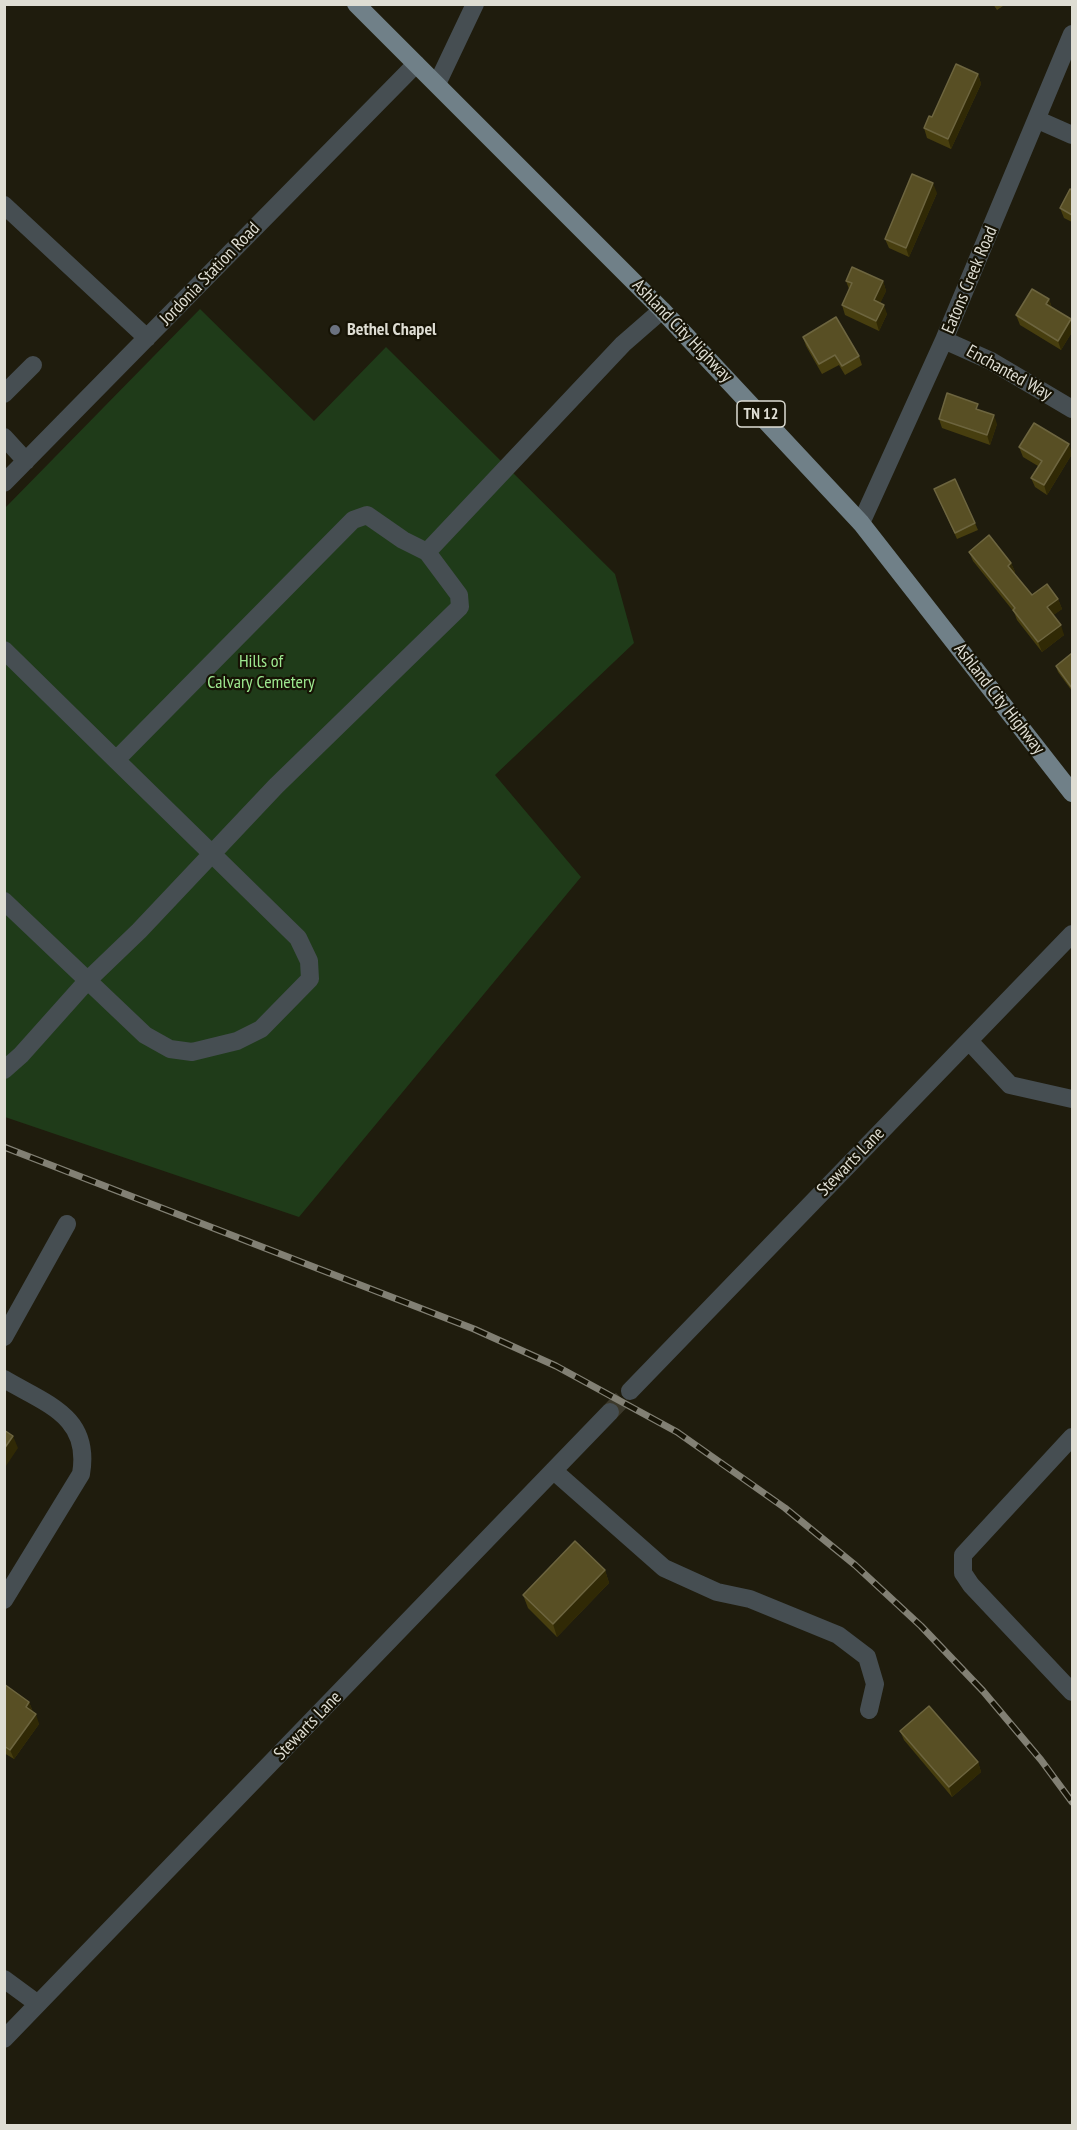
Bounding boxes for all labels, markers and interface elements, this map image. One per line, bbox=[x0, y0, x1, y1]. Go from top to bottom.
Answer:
street label: Jordonia Station Road bbox=[156, 218, 264, 330]
street label: Eatons Creek Road bbox=[938, 223, 1002, 337]
street label: Ashland City Highway bbox=[627, 275, 737, 387]
place label: Bethel Chapel bbox=[347, 319, 436, 341]
marker: Bethel Chapel bbox=[328, 323, 342, 337]
street label: Enchanted Way bbox=[963, 341, 1055, 405]
road number: TN 12 bbox=[737, 401, 785, 427]
street label: Ashland City Highway bbox=[949, 639, 1049, 759]
park label: Hills of Calvary Cemetery bbox=[207, 651, 315, 694]
street label: Stewarts Lane bbox=[813, 1123, 889, 1201]
street label: Stewarts Lane bbox=[270, 1687, 346, 1765]

